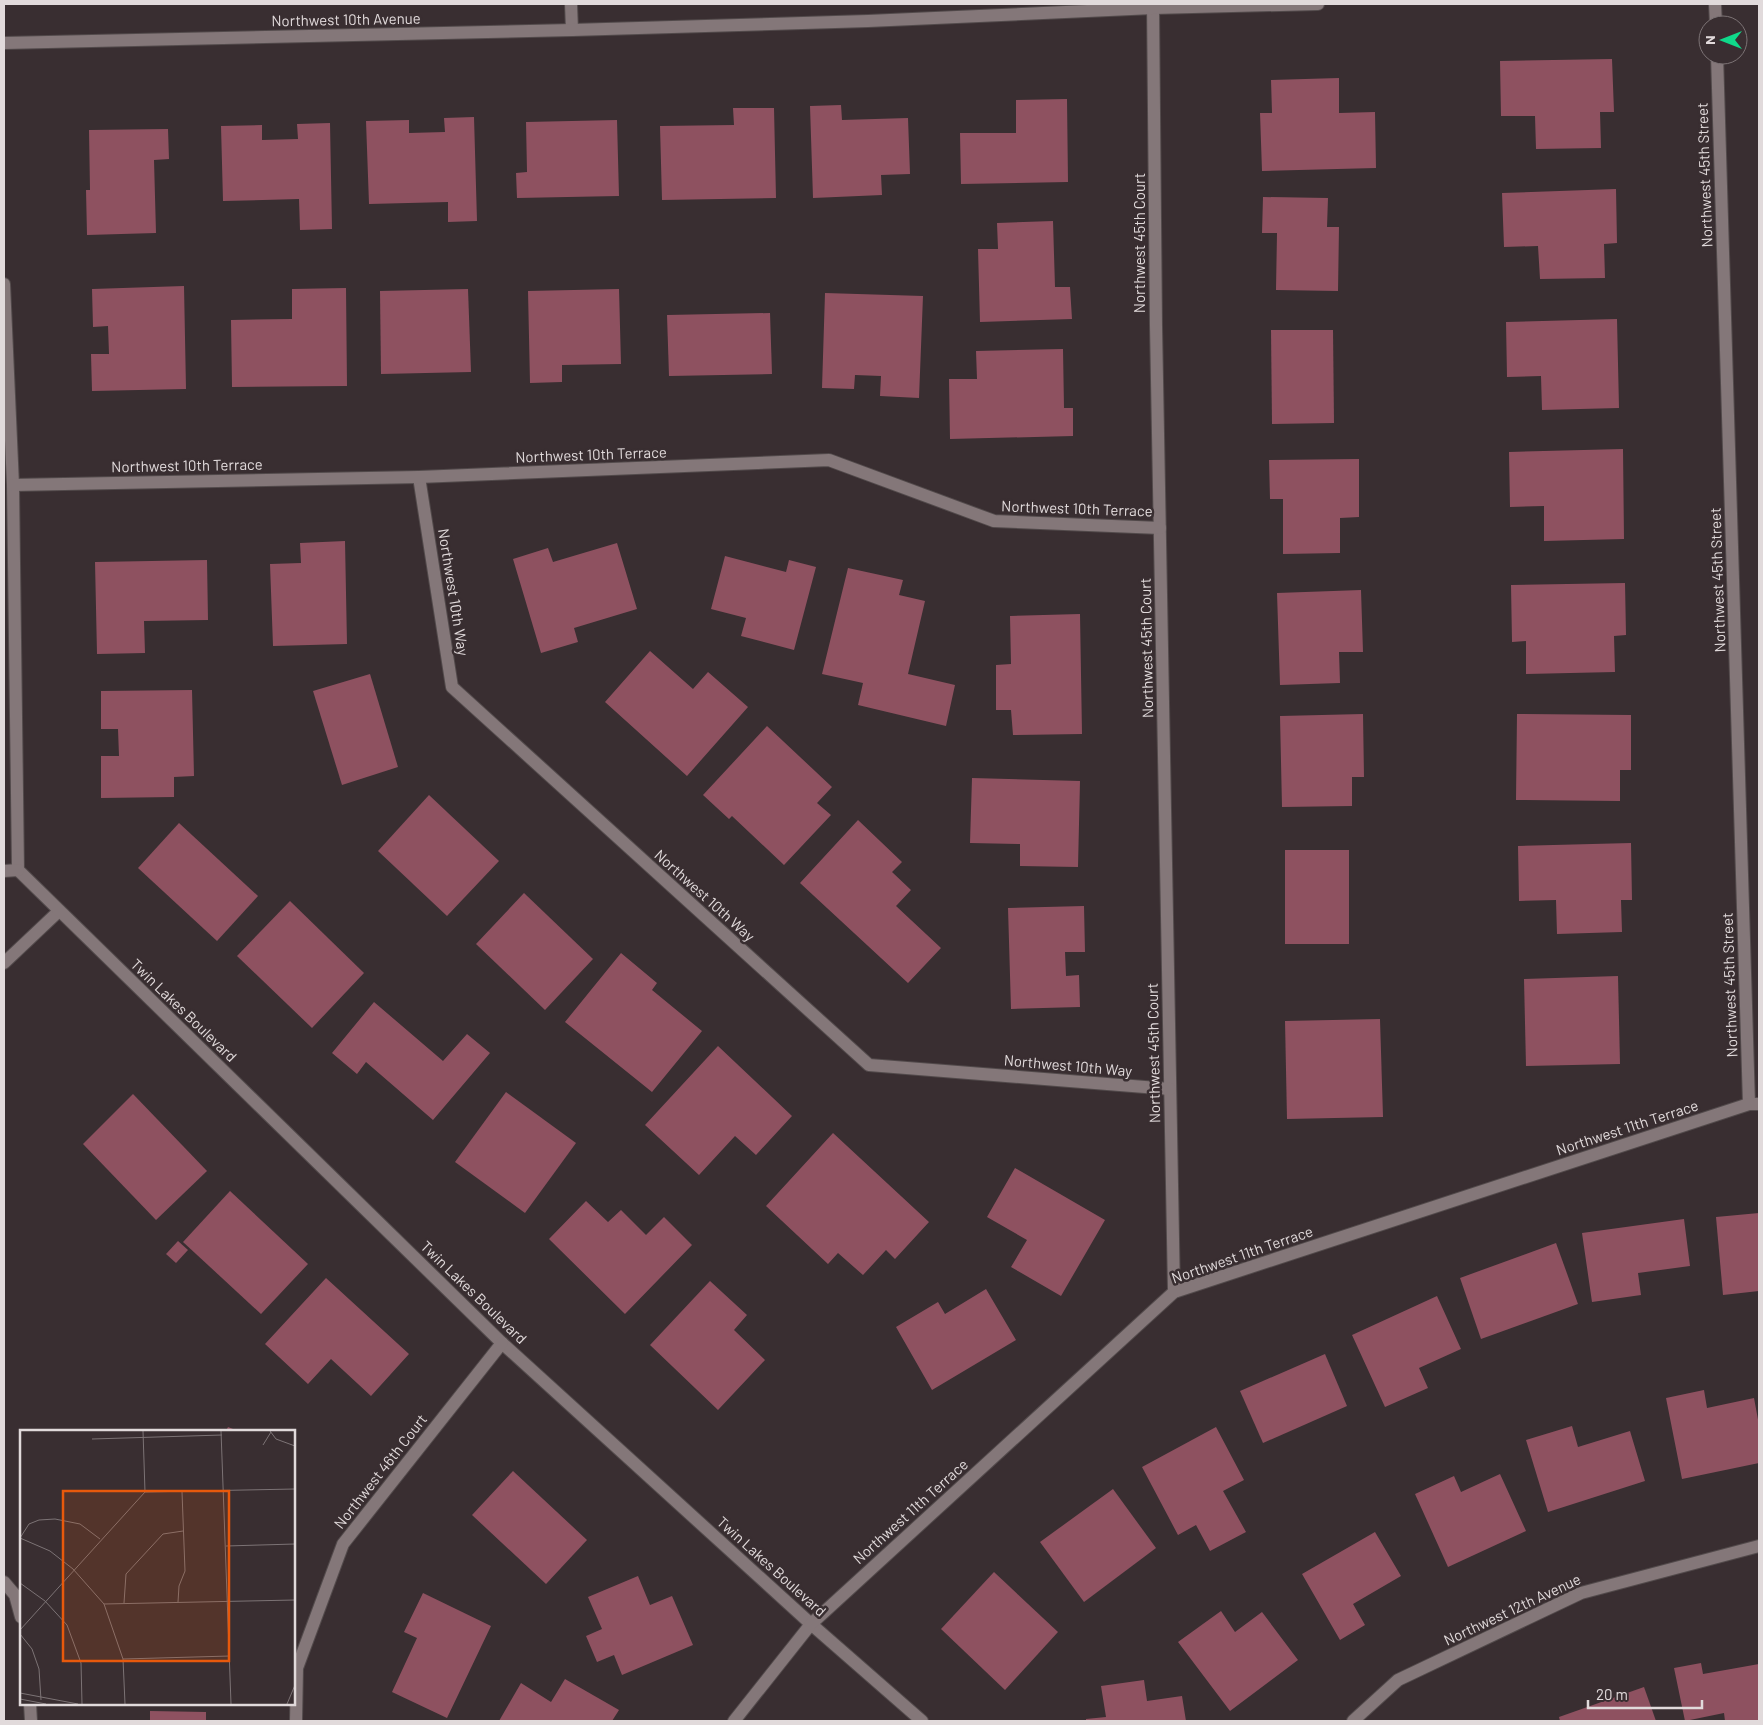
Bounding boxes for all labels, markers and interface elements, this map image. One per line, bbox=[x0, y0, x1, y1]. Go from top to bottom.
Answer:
street label: Northwest 10th Avenue bbox=[271, 9, 421, 29]
north arrow bbox=[1698, 15, 1748, 65]
text: N bbox=[1701, 35, 1718, 45]
street label: Northwest 45th Street bbox=[1692, 102, 1716, 248]
street label: Northwest 45th Court bbox=[1130, 173, 1148, 313]
street label: Northwest 10th Terrace bbox=[515, 442, 667, 466]
street label: Northwest 10th Terrace bbox=[111, 455, 263, 475]
street label: Northwest 10th Terrace bbox=[1001, 496, 1153, 520]
street label: Northwest 45th Street bbox=[1705, 507, 1729, 653]
street label: Northwest 10th Way bbox=[435, 527, 473, 657]
street label: Northwest 45th Court bbox=[1136, 578, 1156, 718]
street label: Northwest 10th Way bbox=[651, 845, 759, 945]
street label: Northwest 45th Street bbox=[1717, 912, 1741, 1058]
street label: Twin Lakes Boulevard bbox=[127, 955, 241, 1065]
street label: Northwest 45th Court bbox=[1143, 983, 1163, 1123]
street label: Northwest 10th Way bbox=[1003, 1050, 1133, 1080]
street label: Northwest 11th Terrace bbox=[1554, 1096, 1700, 1158]
street label: Northwest 11th Terrace bbox=[1169, 1221, 1315, 1287]
street label: Twin Lakes Boulevard bbox=[417, 1237, 531, 1347]
street label: Northwest 46th Court bbox=[330, 1410, 430, 1532]
inset map bbox=[20, 1430, 295, 1705]
street label: Northwest 11th Terrace bbox=[849, 1455, 971, 1567]
street label: Twin Lakes Boulevard bbox=[714, 1512, 830, 1620]
street label: Northwest 12th Avenue bbox=[1441, 1569, 1583, 1649]
scale bar bbox=[1588, 1678, 1702, 1710]
text: 20 m bbox=[1596, 1685, 1628, 1703]

